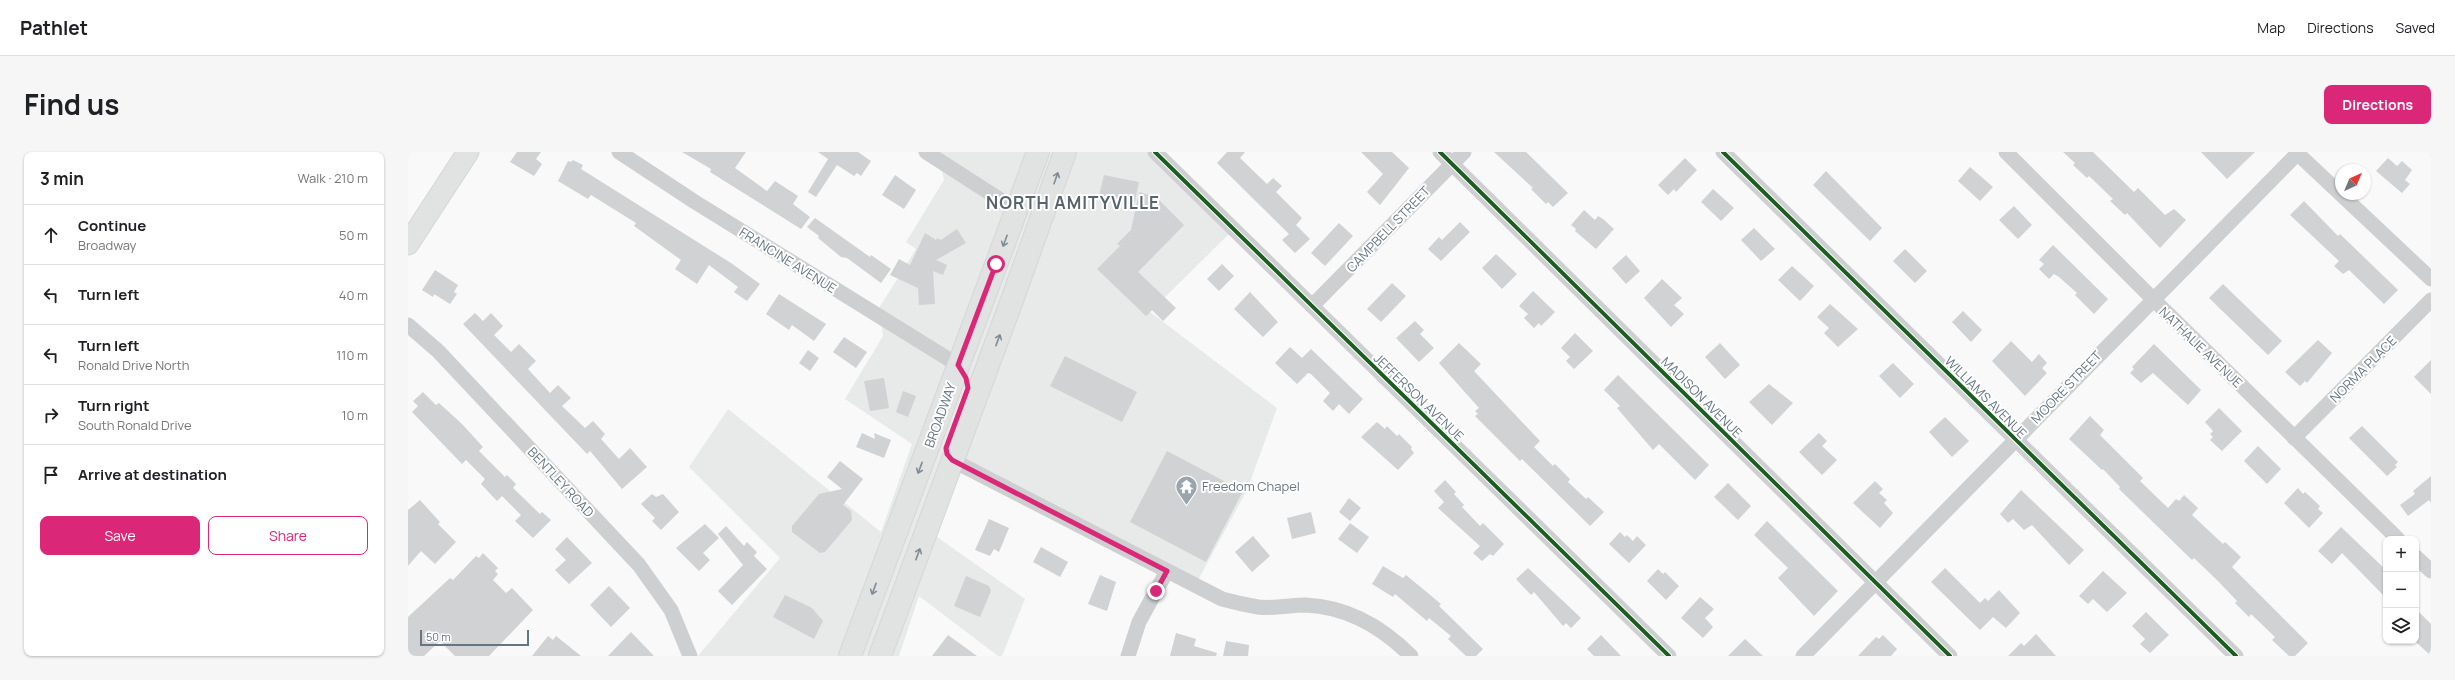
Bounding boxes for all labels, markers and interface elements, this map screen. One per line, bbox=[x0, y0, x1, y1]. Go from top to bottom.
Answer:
text: Pathlet bbox=[20, 15, 88, 41]
text: Map bbox=[2257, 18, 2285, 37]
text: Directions bbox=[2307, 18, 2374, 37]
text: Saved bbox=[2396, 18, 2435, 37]
text: Find us bbox=[24, 85, 119, 123]
button: Directions bbox=[2324, 85, 2431, 124]
north arrow bbox=[2335, 164, 2371, 200]
text: 3 min bbox=[40, 167, 84, 190]
text: Walk · 210 m bbox=[298, 169, 368, 187]
one-way arrow bbox=[1052, 173, 1060, 185]
street label: CAMPBELL STREET bbox=[1342, 182, 1434, 276]
district label: NORTH AMITYVILLE bbox=[986, 191, 1160, 214]
text: Continue bbox=[78, 215, 146, 236]
street label: FRANCINE AVENUE bbox=[736, 223, 840, 297]
icon: ahead bbox=[40, 224, 62, 246]
text: 50 m bbox=[339, 226, 368, 244]
one-way arrow bbox=[1000, 235, 1008, 247]
text: Broadway bbox=[78, 236, 136, 254]
route start bbox=[987, 255, 1005, 273]
icon: left bbox=[40, 284, 62, 306]
text: Turn left bbox=[78, 284, 140, 305]
text: 40 m bbox=[339, 286, 368, 304]
street label: NATHALIE AVENUE bbox=[2156, 303, 2246, 391]
street label: NORMA PLACE bbox=[2326, 332, 2400, 406]
text: Turn left bbox=[78, 335, 140, 356]
one-way arrow bbox=[994, 335, 1002, 347]
icon: left bbox=[40, 344, 62, 366]
text: 110 m bbox=[336, 346, 368, 364]
street label: MOORE STREET bbox=[2027, 347, 2105, 427]
street label: JEFFERSON AVENUE bbox=[1370, 349, 1468, 445]
street label: MADISON AVENUE bbox=[1657, 352, 1747, 442]
street label: WILLIAMS AVENUE bbox=[1941, 352, 2031, 442]
text: Ronald Drive North bbox=[78, 356, 189, 374]
street label: BROADWAY bbox=[920, 379, 960, 450]
text: Turn right bbox=[78, 395, 149, 416]
icon: right bbox=[40, 404, 62, 426]
text: 10 m bbox=[341, 406, 368, 424]
text: South Ronald Drive bbox=[78, 416, 192, 434]
street label: BENTLEY ROAD bbox=[524, 443, 598, 521]
one-way arrow bbox=[916, 461, 924, 473]
icon: arrive bbox=[40, 464, 62, 486]
text: Arrive at destination bbox=[78, 464, 227, 485]
temple icon: Freedom Chapel bbox=[1173, 473, 1199, 506]
place label: Freedom Chapel bbox=[1202, 477, 1300, 495]
button: Save bbox=[40, 516, 200, 555]
button: Share bbox=[208, 516, 368, 555]
map controls bbox=[2383, 536, 2419, 644]
button: + bbox=[2383, 536, 2419, 572]
one-way arrow bbox=[914, 548, 922, 560]
button: − bbox=[2383, 572, 2419, 608]
route end bbox=[1147, 582, 1165, 600]
one-way arrow bbox=[870, 583, 878, 595]
button: layers bbox=[2383, 608, 2419, 644]
scale bar bbox=[420, 628, 529, 647]
text: 50 m bbox=[426, 629, 451, 644]

